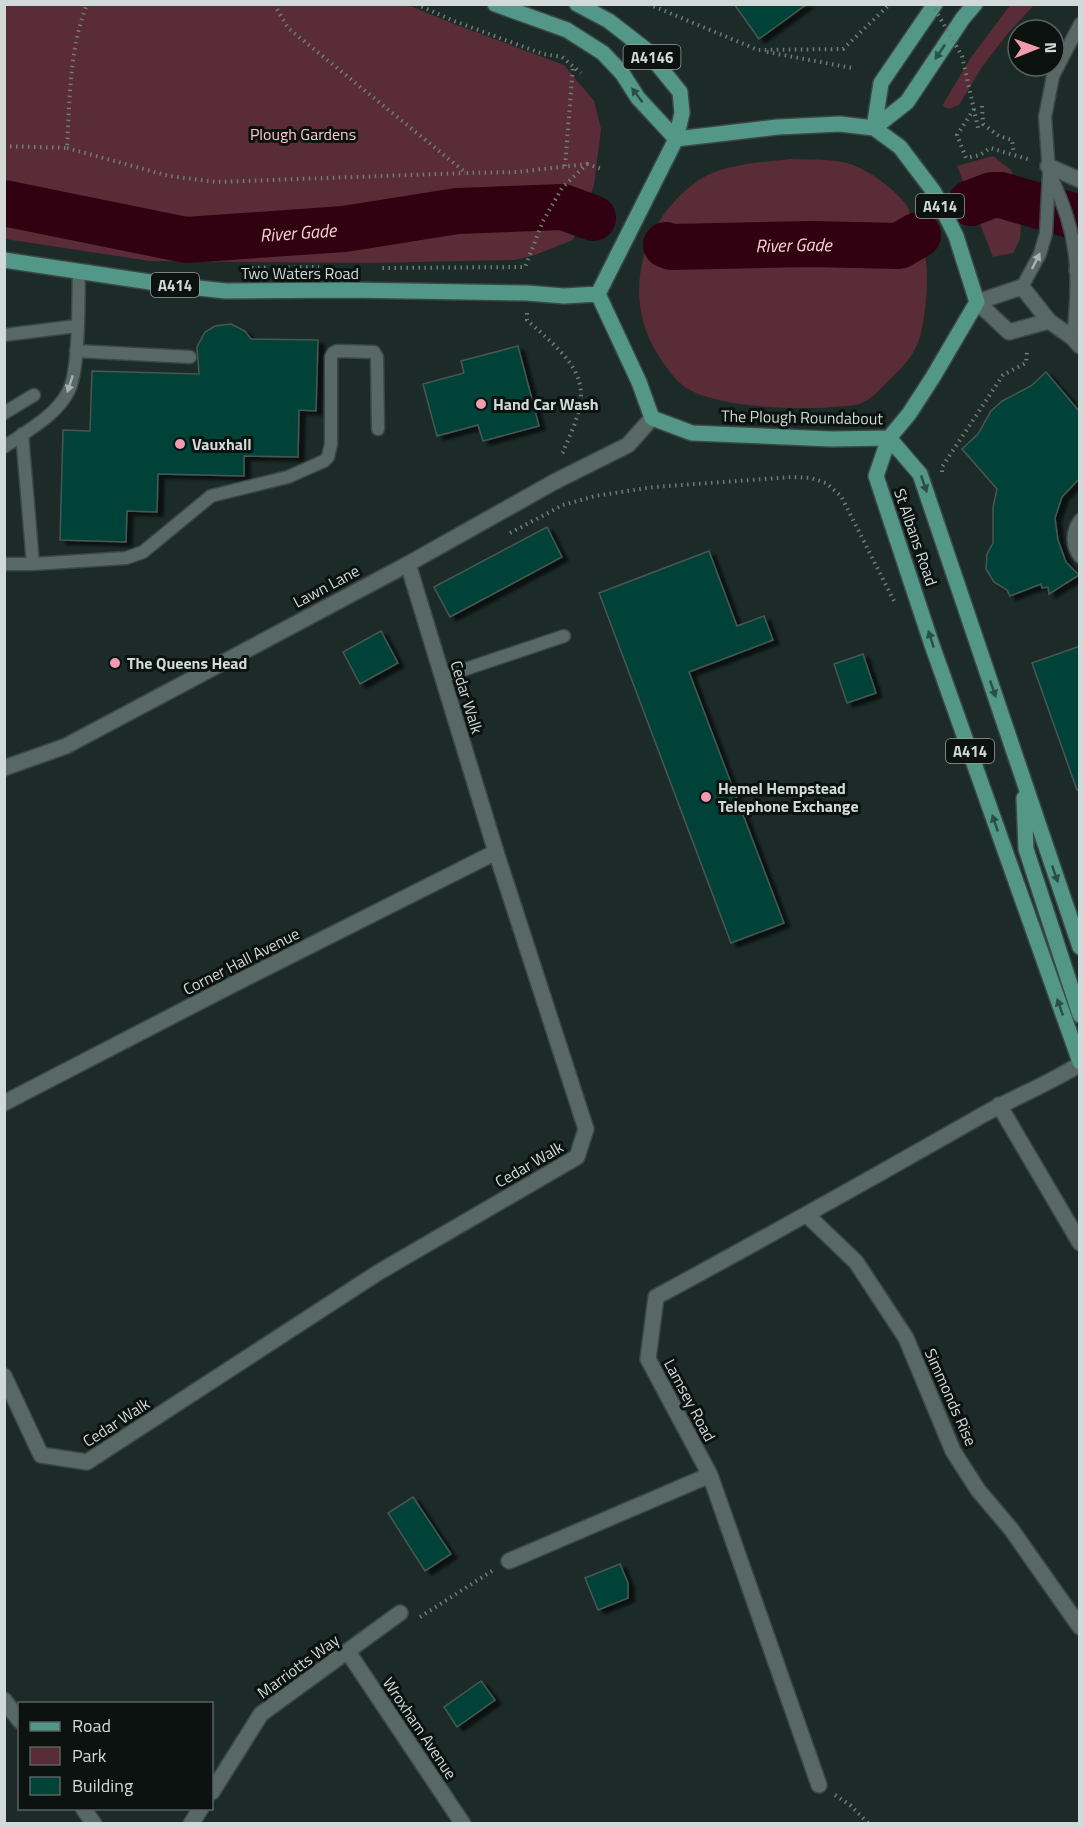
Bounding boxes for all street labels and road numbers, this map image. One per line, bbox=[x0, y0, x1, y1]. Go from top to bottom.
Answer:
road number: A4146 bbox=[624, 45, 680, 69]
road number: A414 bbox=[916, 194, 964, 218]
street label: Two Waters Road bbox=[241, 261, 359, 285]
road number: A414 bbox=[151, 273, 199, 297]
street label: The Plough Roundabout bbox=[721, 404, 883, 430]
street label: St Albans Road bbox=[888, 485, 944, 589]
street label: Lawn Lane bbox=[288, 558, 364, 614]
street label: Cedar Walk bbox=[444, 657, 490, 737]
road number: A414 bbox=[946, 739, 994, 763]
street label: Corner Hall Avenue bbox=[179, 921, 303, 1001]
street label: Cedar Walk bbox=[490, 1135, 568, 1193]
street label: Simmonds Rise bbox=[919, 1344, 983, 1450]
street label: Lamsey Road bbox=[658, 1354, 722, 1446]
street label: Cedar Walk bbox=[78, 1391, 154, 1453]
street label: Marriotts Way bbox=[252, 1628, 344, 1704]
street label: Wroxham Avenue bbox=[377, 1672, 463, 1784]

